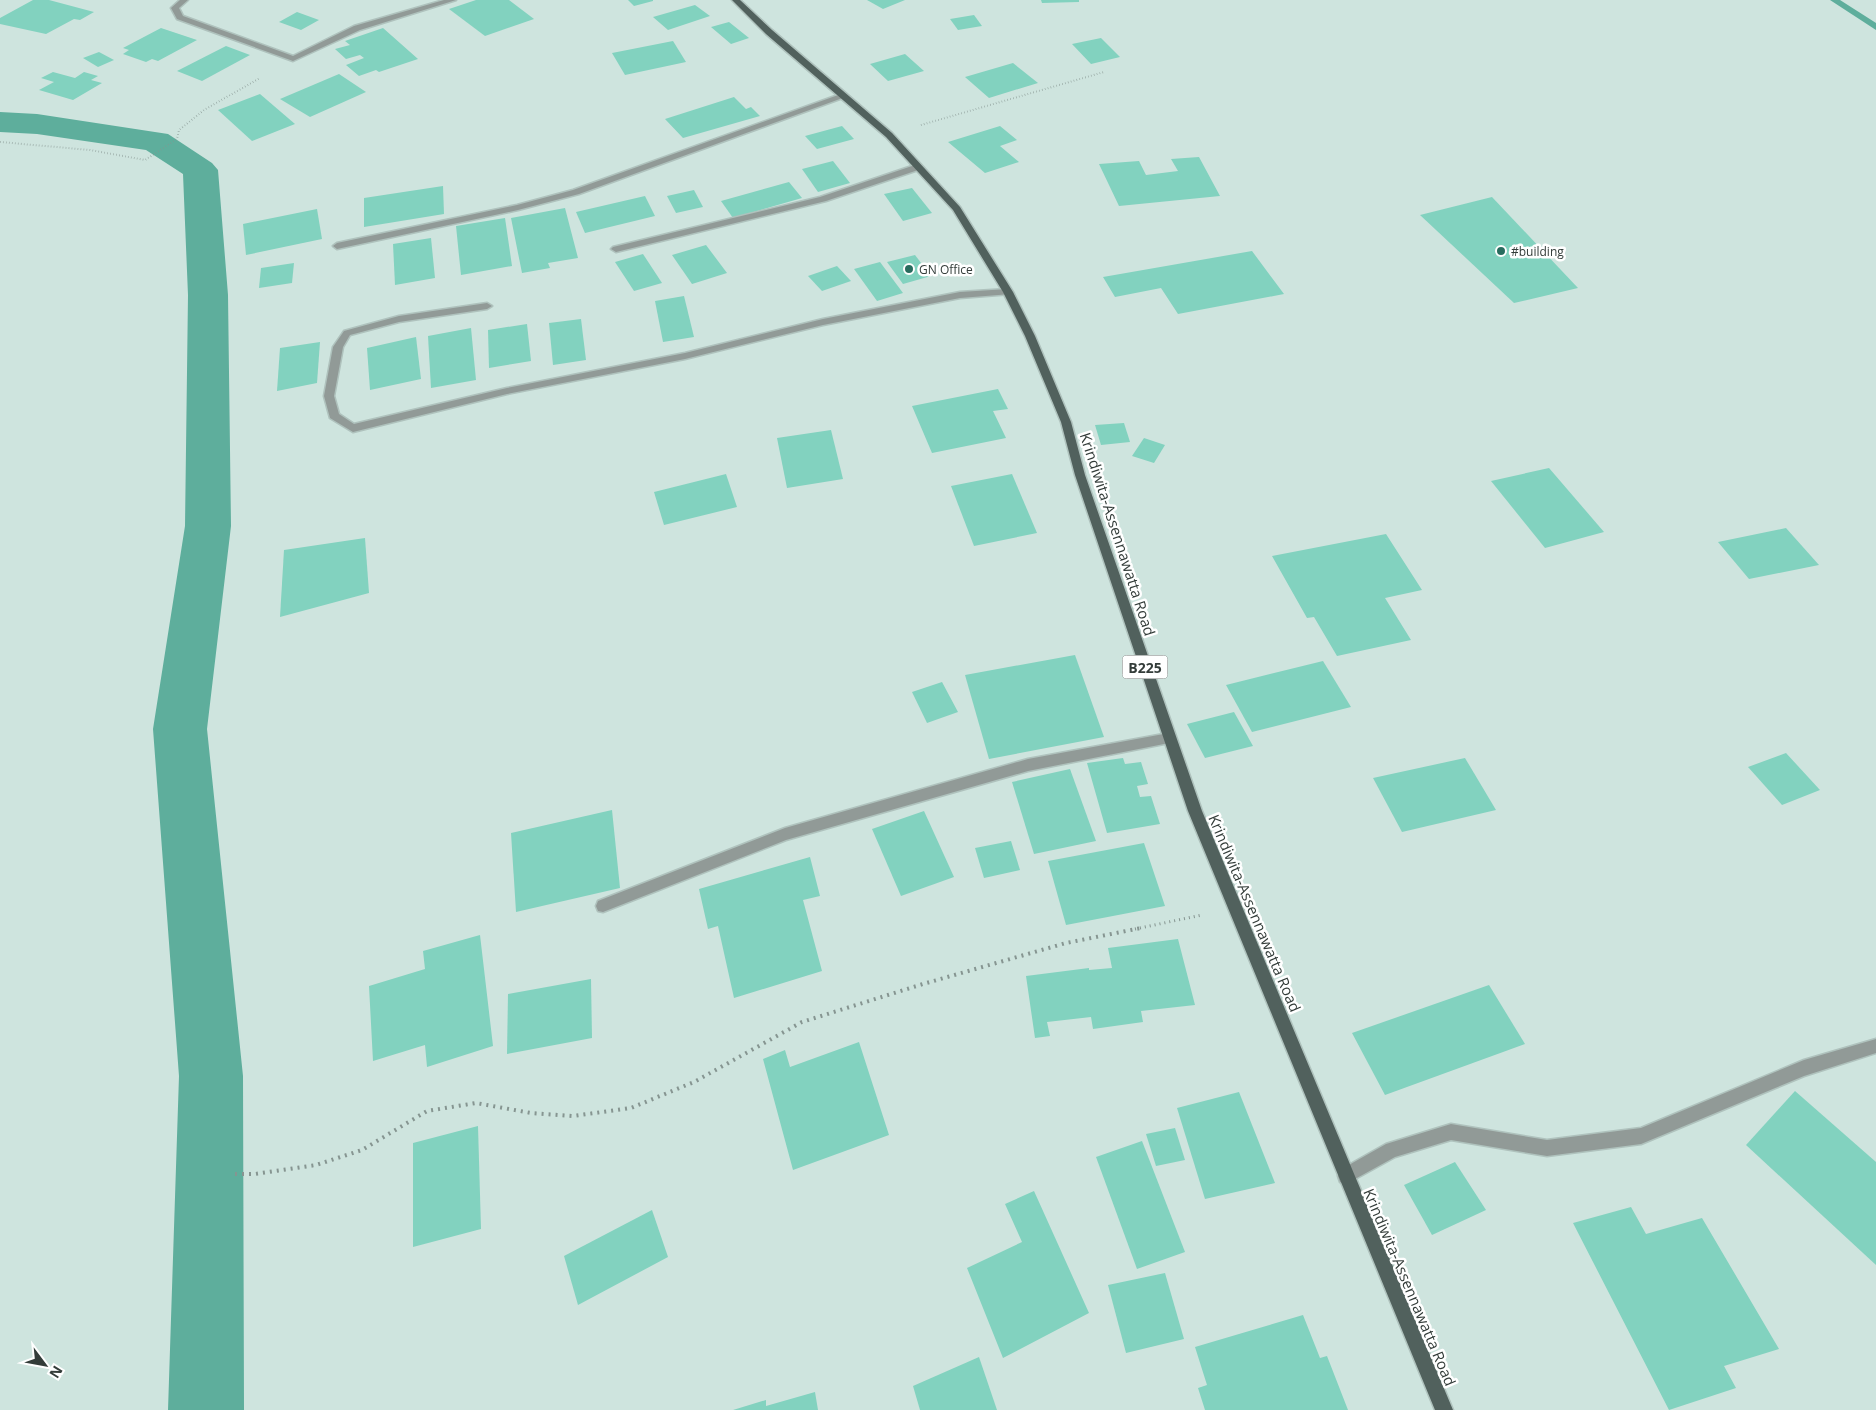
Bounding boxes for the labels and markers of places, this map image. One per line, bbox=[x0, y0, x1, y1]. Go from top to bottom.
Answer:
place label: #building bbox=[1511, 243, 1564, 260]
marker: #building bbox=[1495, 245, 1507, 257]
place label: GN Office bbox=[919, 261, 973, 278]
marker: GN Office bbox=[903, 263, 915, 275]

